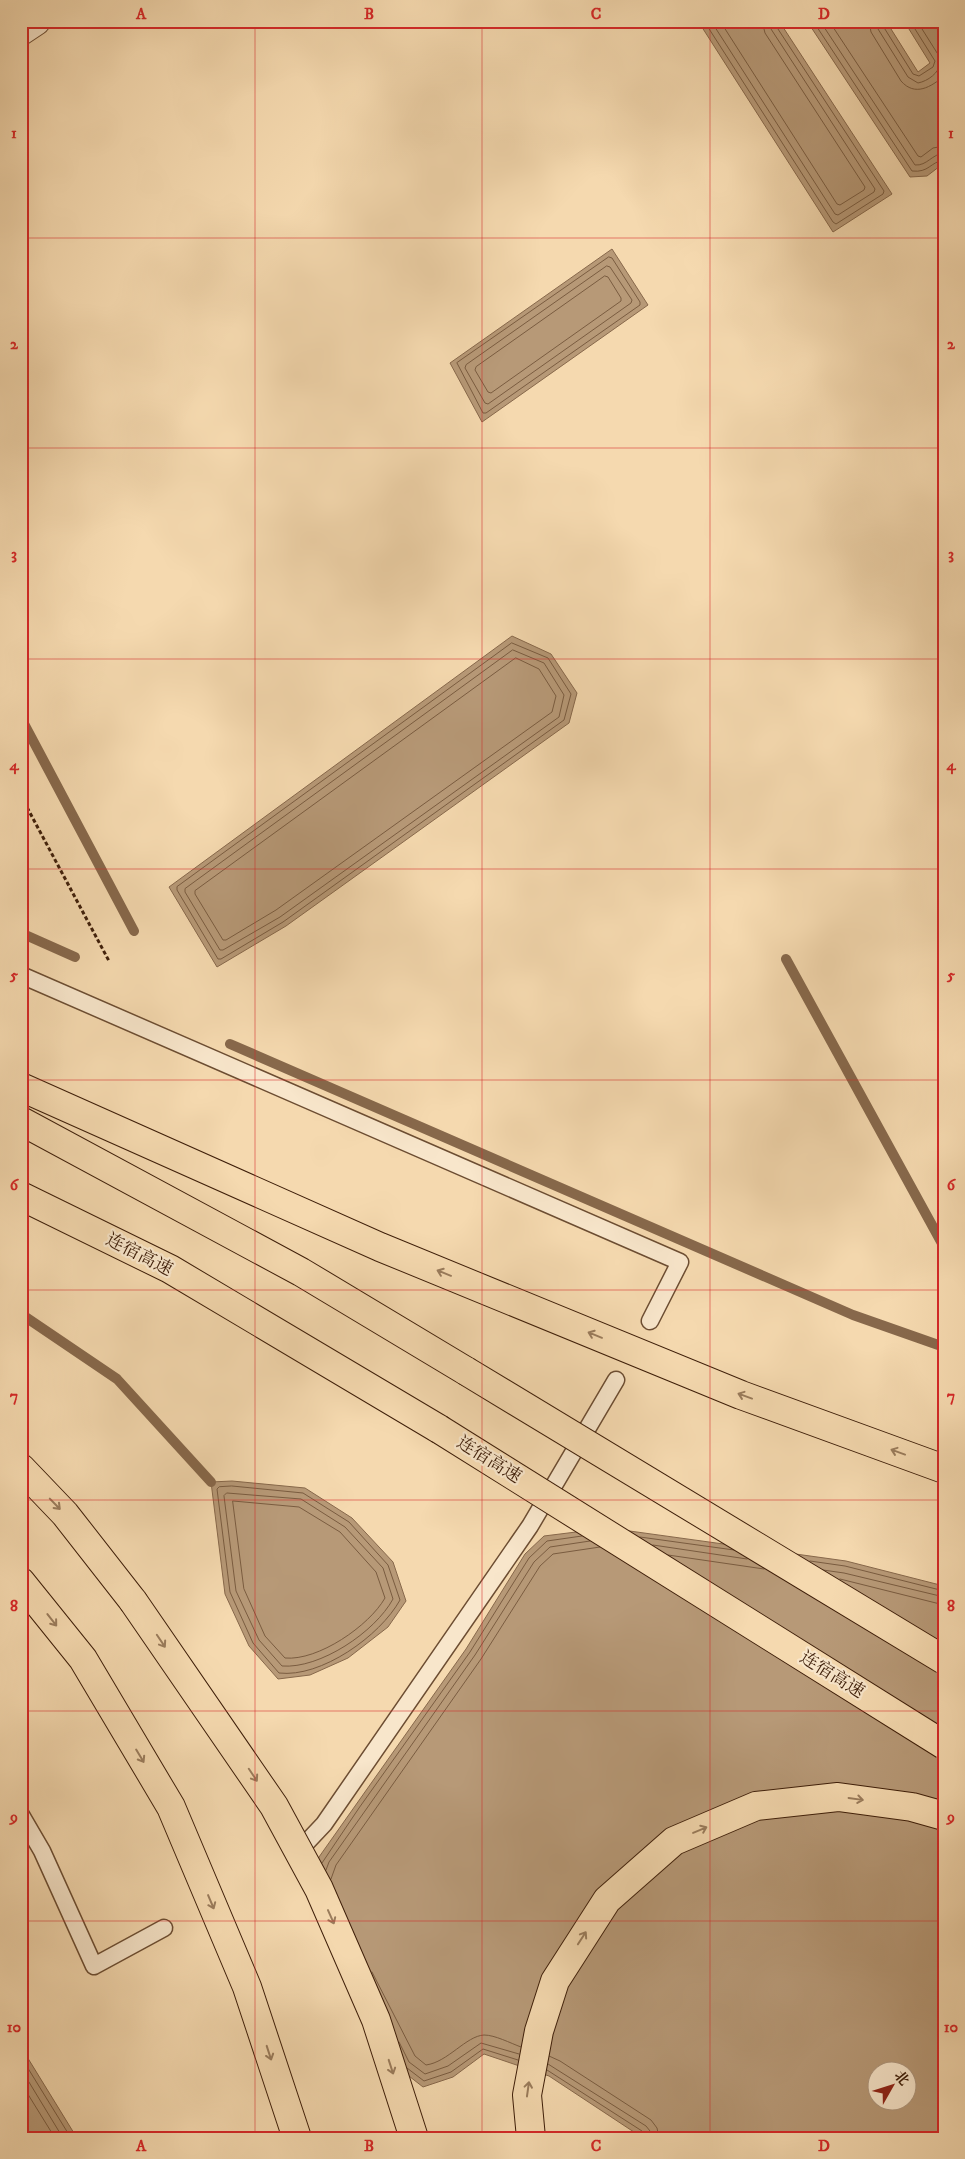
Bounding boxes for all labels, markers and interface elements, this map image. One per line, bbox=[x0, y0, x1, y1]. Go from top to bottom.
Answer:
text: A bbox=[135, 4, 147, 24]
text: B bbox=[364, 4, 374, 24]
text: C bbox=[591, 4, 601, 24]
text: D bbox=[818, 4, 830, 24]
text: 1 bbox=[11, 123, 17, 143]
text: 1 bbox=[948, 123, 954, 143]
text: 2 bbox=[10, 334, 19, 354]
text: 2 bbox=[947, 334, 956, 354]
text: 3 bbox=[11, 544, 17, 564]
text: 3 bbox=[948, 544, 954, 564]
text: 4 bbox=[8, 755, 19, 775]
text: 4 bbox=[945, 755, 956, 775]
text: 5 bbox=[9, 965, 18, 985]
text: 5 bbox=[946, 965, 955, 985]
text: 6 bbox=[10, 1175, 20, 1195]
text: 6 bbox=[947, 1175, 957, 1195]
street label: 连宿高速 bbox=[102, 1229, 176, 1281]
one-way arrow bbox=[437, 1268, 452, 1277]
one-way arrow bbox=[588, 1330, 603, 1339]
text: 7 bbox=[10, 1386, 18, 1406]
text: 7 bbox=[947, 1386, 955, 1406]
one-way arrow bbox=[738, 1391, 753, 1400]
street label: 连宿高速 bbox=[453, 1432, 525, 1488]
one-way arrow bbox=[891, 1447, 906, 1456]
one-way arrow bbox=[49, 1497, 61, 1510]
text: 8 bbox=[10, 1596, 18, 1616]
text: 8 bbox=[947, 1596, 955, 1616]
one-way arrow bbox=[46, 1613, 57, 1626]
one-way arrow bbox=[156, 1634, 166, 1648]
street label: 连宿高速 bbox=[796, 1647, 868, 1703]
one-way arrow bbox=[136, 1748, 146, 1762]
one-way arrow bbox=[247, 1768, 258, 1782]
one-way arrow bbox=[848, 1795, 864, 1805]
text: 9 bbox=[9, 1807, 18, 1827]
text: 9 bbox=[946, 1807, 955, 1827]
one-way arrow bbox=[692, 1825, 707, 1835]
one-way arrow bbox=[206, 1894, 216, 1909]
one-way arrow bbox=[327, 1909, 337, 1924]
one-way arrow bbox=[578, 1932, 588, 1946]
text: 10 bbox=[7, 2017, 22, 2037]
text: 10 bbox=[944, 2017, 959, 2037]
one-way arrow bbox=[265, 2045, 274, 2061]
one-way arrow bbox=[387, 2059, 397, 2075]
north arrow bbox=[868, 2062, 918, 2112]
text: 北 bbox=[890, 2067, 913, 2090]
one-way arrow bbox=[524, 2082, 534, 2098]
text: A bbox=[135, 2136, 147, 2156]
text: B bbox=[364, 2136, 374, 2156]
text: C bbox=[591, 2136, 601, 2156]
text: D bbox=[818, 2136, 830, 2156]

